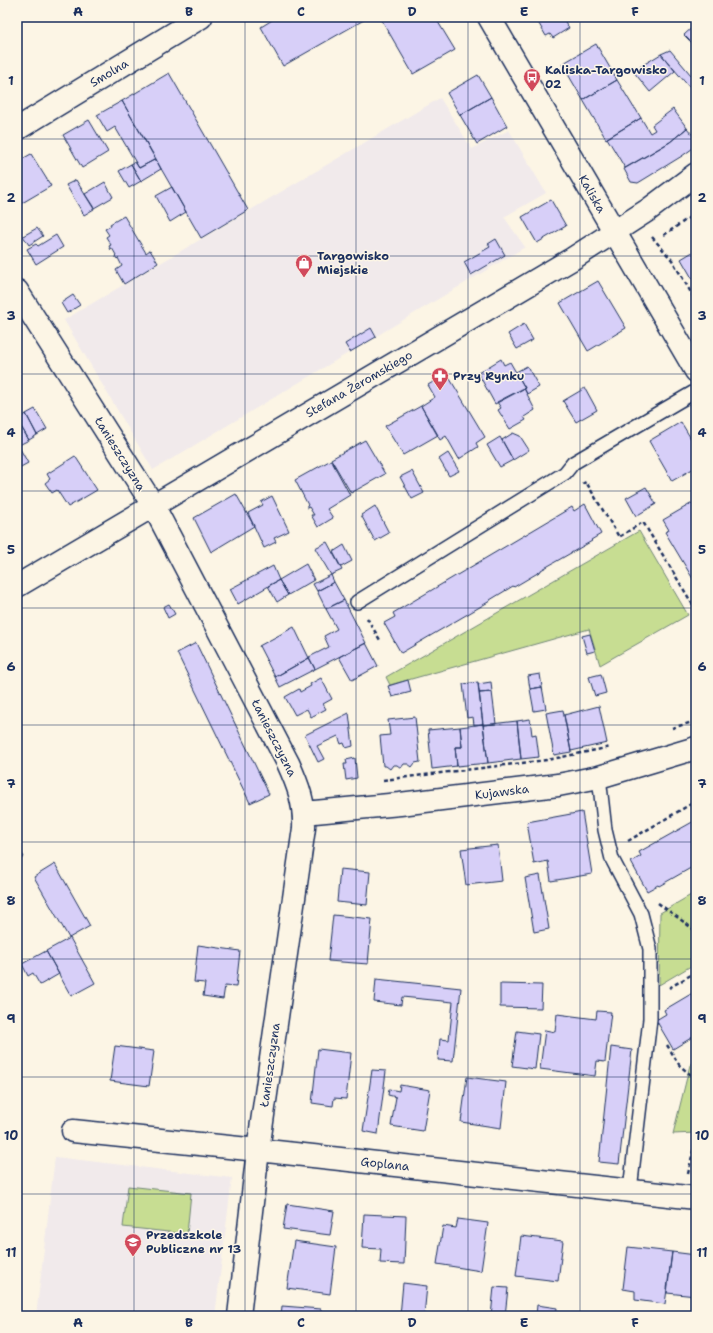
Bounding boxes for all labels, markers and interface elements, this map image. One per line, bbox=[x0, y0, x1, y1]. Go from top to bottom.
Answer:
text: A bbox=[73, 3, 83, 20]
text: B bbox=[185, 3, 193, 20]
text: C bbox=[297, 3, 305, 20]
text: D bbox=[407, 3, 417, 20]
text: E bbox=[520, 3, 529, 20]
text: F bbox=[631, 3, 639, 20]
street label: Smolna bbox=[87, 55, 132, 91]
place label: Kaliska-Targowisko 02 bbox=[545, 62, 667, 92]
bus stop icon: Kaliska-Targowisko 02 bbox=[522, 67, 542, 92]
text: 1 bbox=[8, 72, 14, 89]
text: 1 bbox=[699, 72, 705, 89]
street label: Kaliska bbox=[575, 172, 610, 216]
text: 2 bbox=[6, 189, 16, 206]
text: 2 bbox=[697, 189, 707, 206]
place label: Targowisko Miejskie bbox=[317, 248, 389, 278]
shop icon: Targowisko Miejskie bbox=[294, 253, 314, 278]
text: 3 bbox=[6, 307, 16, 324]
text: 3 bbox=[697, 307, 707, 324]
street label: Stefana Żeromskiego bbox=[303, 347, 415, 421]
pharmacy icon: Przy Rynku bbox=[430, 366, 450, 391]
place label: Przy Rynku bbox=[453, 368, 524, 384]
street label: Łanieszczyzna bbox=[90, 413, 150, 495]
text: 4 bbox=[6, 424, 16, 441]
text: 4 bbox=[697, 424, 707, 441]
text: 5 bbox=[7, 541, 15, 558]
text: 5 bbox=[698, 541, 706, 558]
text: 6 bbox=[6, 658, 16, 675]
text: 6 bbox=[697, 658, 707, 675]
street label: Łanieszczyzna bbox=[247, 696, 301, 780]
text: 7 bbox=[6, 775, 16, 792]
text: 7 bbox=[697, 775, 707, 792]
street label: Kujawska bbox=[474, 781, 530, 803]
text: 8 bbox=[6, 892, 16, 909]
text: 8 bbox=[697, 892, 707, 909]
text: 9 bbox=[6, 1010, 16, 1027]
text: 9 bbox=[697, 1010, 707, 1027]
street label: Łanieszczyzna bbox=[256, 1021, 284, 1109]
text: 10 bbox=[4, 1127, 18, 1144]
text: 10 bbox=[695, 1127, 709, 1144]
street label: Goplana bbox=[360, 1153, 411, 1175]
place label: Przedszkole Publiczne nr 13 bbox=[146, 1227, 241, 1257]
school or university icon: Przedszkole Publiczne nr 13 bbox=[123, 1232, 143, 1257]
text: 11 bbox=[5, 1244, 17, 1261]
text: 11 bbox=[696, 1244, 708, 1261]
text: A bbox=[73, 1314, 83, 1331]
text: B bbox=[185, 1314, 193, 1331]
text: C bbox=[297, 1314, 305, 1331]
text: D bbox=[407, 1314, 417, 1331]
text: E bbox=[520, 1314, 529, 1331]
text: F bbox=[631, 1314, 639, 1331]

